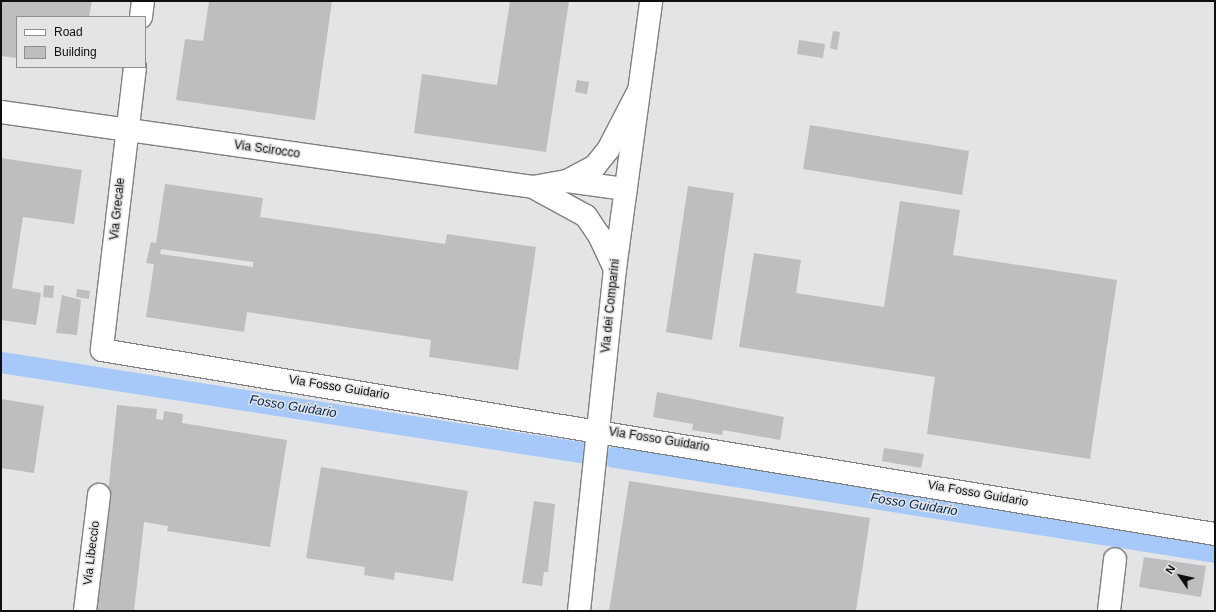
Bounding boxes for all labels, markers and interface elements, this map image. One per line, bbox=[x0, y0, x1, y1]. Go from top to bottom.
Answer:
legend bbox=[16, 16, 146, 68]
text: Road bbox=[54, 25, 83, 39]
text: Building bbox=[54, 45, 97, 59]
street label: Via Scirocco bbox=[233, 138, 301, 162]
street label: Via Grecale bbox=[108, 177, 128, 241]
street label: Via dei Comparini bbox=[599, 258, 623, 354]
street label: Via Fosso Guidario bbox=[288, 373, 390, 403]
water label: Fosso Guidario bbox=[248, 392, 338, 422]
street label: Via Fosso Guidario bbox=[608, 425, 710, 455]
street label: Via Fosso Guidario bbox=[927, 478, 1029, 510]
water label: Fosso Guidario bbox=[869, 490, 959, 520]
street label: Via Libeccio bbox=[81, 520, 103, 586]
north arrow bbox=[1160, 556, 1200, 596]
text: N bbox=[1163, 563, 1177, 576]

